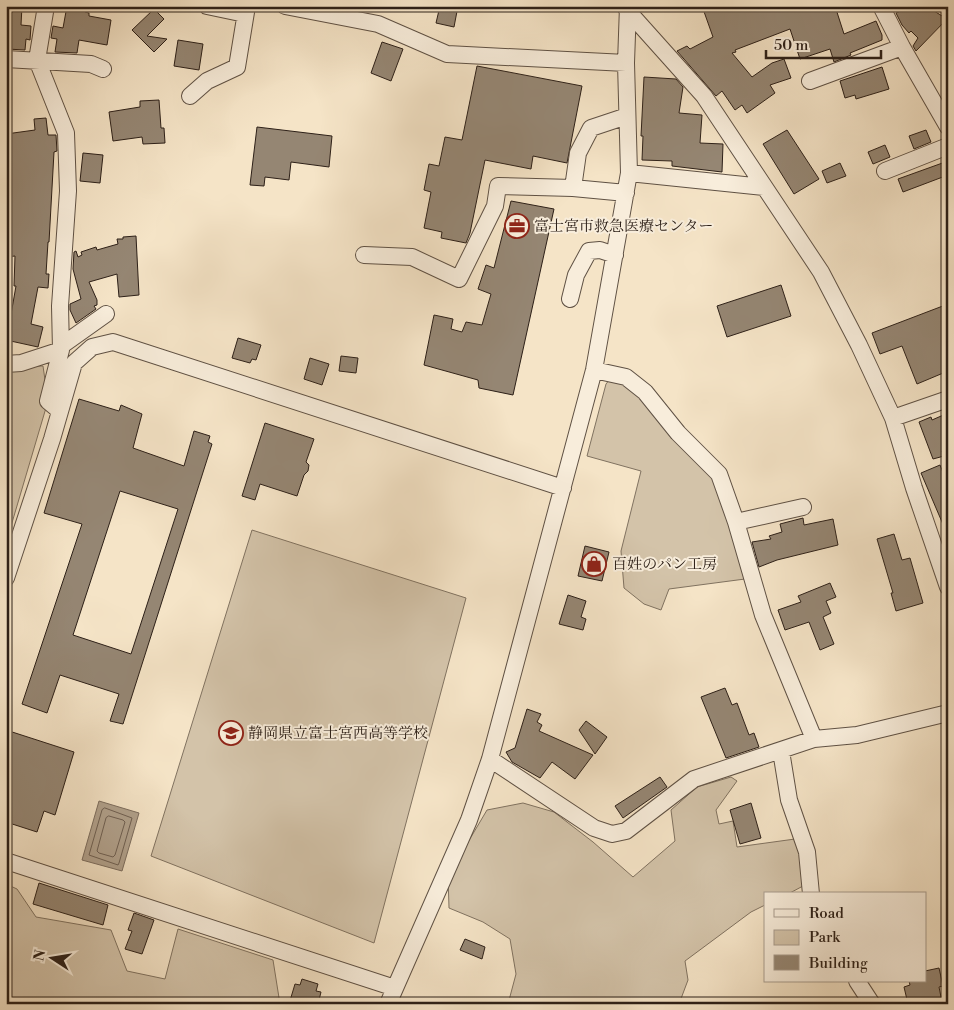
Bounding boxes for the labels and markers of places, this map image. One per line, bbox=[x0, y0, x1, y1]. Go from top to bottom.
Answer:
office icon: 富士宮市救急医療センター bbox=[504, 213, 530, 239]
place label: 富士宮市救急医療センター bbox=[534, 217, 713, 236]
shop icon: 百姓のパン工房 bbox=[581, 551, 607, 577]
place label: 百姓のパン工房 bbox=[612, 555, 717, 574]
school or university icon: 静岡県立富士宮西高等学校 bbox=[218, 720, 244, 746]
place label: 静岡県立富士宮西高等学校 bbox=[248, 724, 428, 743]

